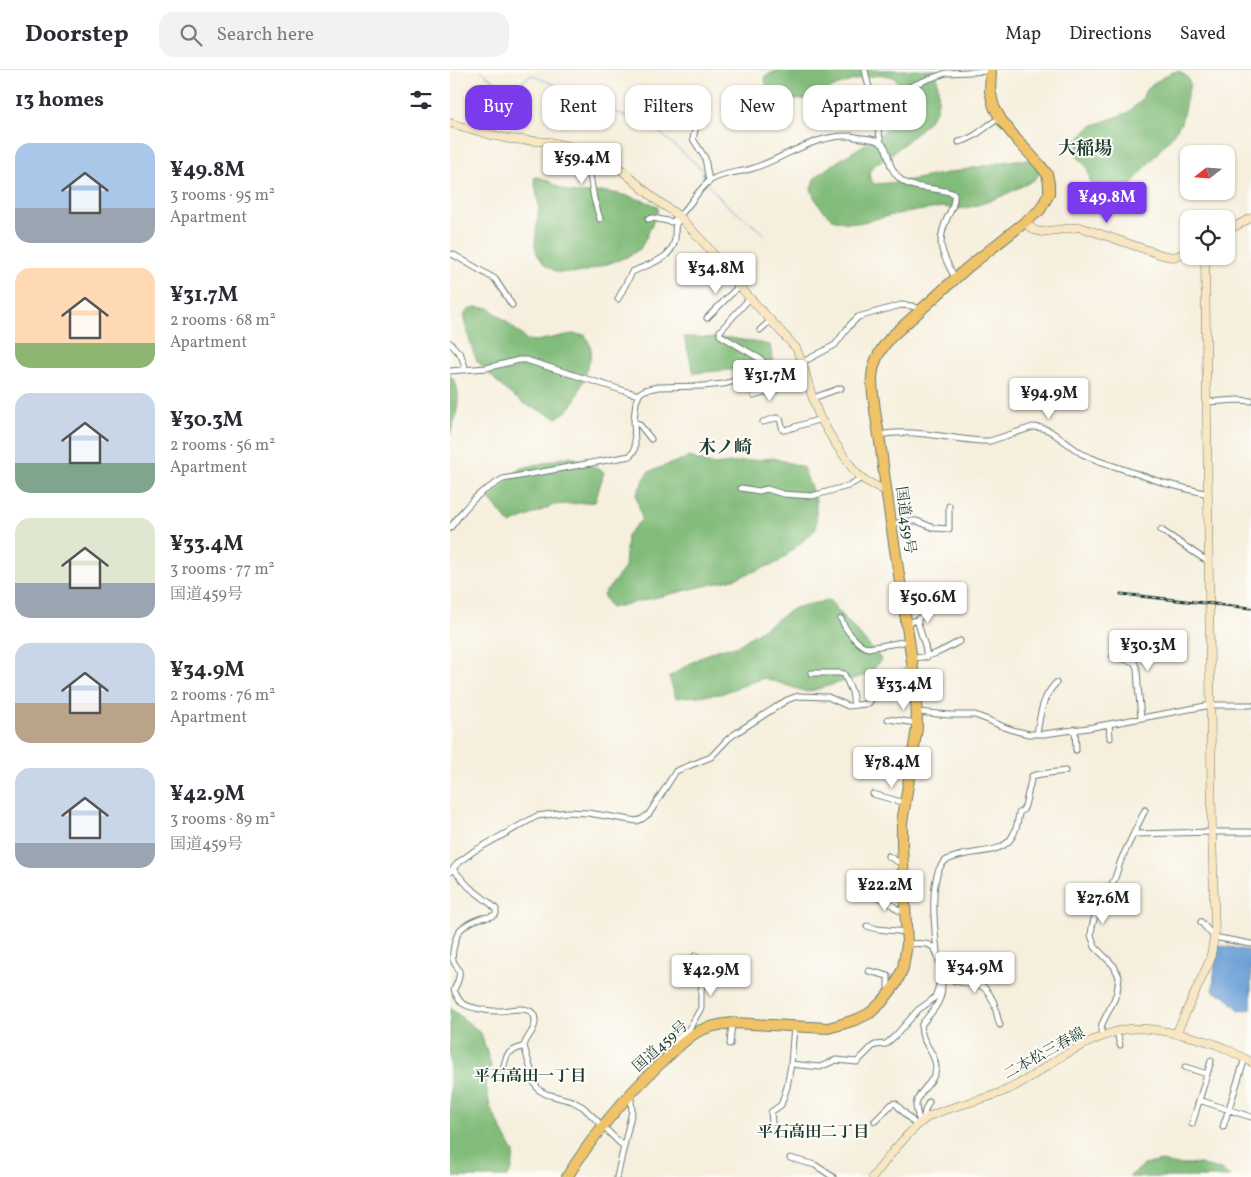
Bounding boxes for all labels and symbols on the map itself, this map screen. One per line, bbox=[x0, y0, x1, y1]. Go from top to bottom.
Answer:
district label: 大稲場 bbox=[1058, 137, 1112, 162]
pin: ¥59.4M bbox=[541, 142, 623, 185]
north arrow bbox=[1180, 145, 1235, 200]
pin: ¥49.8M bbox=[1066, 182, 1148, 224]
pin: ¥34.8M bbox=[675, 252, 757, 295]
pin: ¥31.7M bbox=[729, 360, 811, 402]
pin: ¥94.9M bbox=[1008, 378, 1090, 420]
district label: 木ノ崎 bbox=[698, 436, 752, 461]
street label: 国道459号 bbox=[889, 485, 920, 555]
pin: ¥50.6M bbox=[887, 582, 969, 624]
pin: ¥30.3M bbox=[1107, 630, 1189, 672]
pin: ¥33.4M bbox=[863, 668, 945, 711]
pin: ¥78.4M bbox=[851, 746, 933, 789]
pin: ¥22.2M bbox=[844, 870, 926, 912]
pin: ¥27.6M bbox=[1062, 882, 1144, 925]
pin: ¥34.9M bbox=[934, 952, 1016, 994]
pin: ¥42.9M bbox=[670, 954, 752, 997]
street label: 国道459号 bbox=[629, 1016, 693, 1078]
street label: 二本松三春線 bbox=[1000, 1023, 1089, 1085]
district label: 平石高田一丁目 bbox=[474, 1066, 586, 1088]
district label: 平石高田二丁目 bbox=[757, 1122, 869, 1144]

